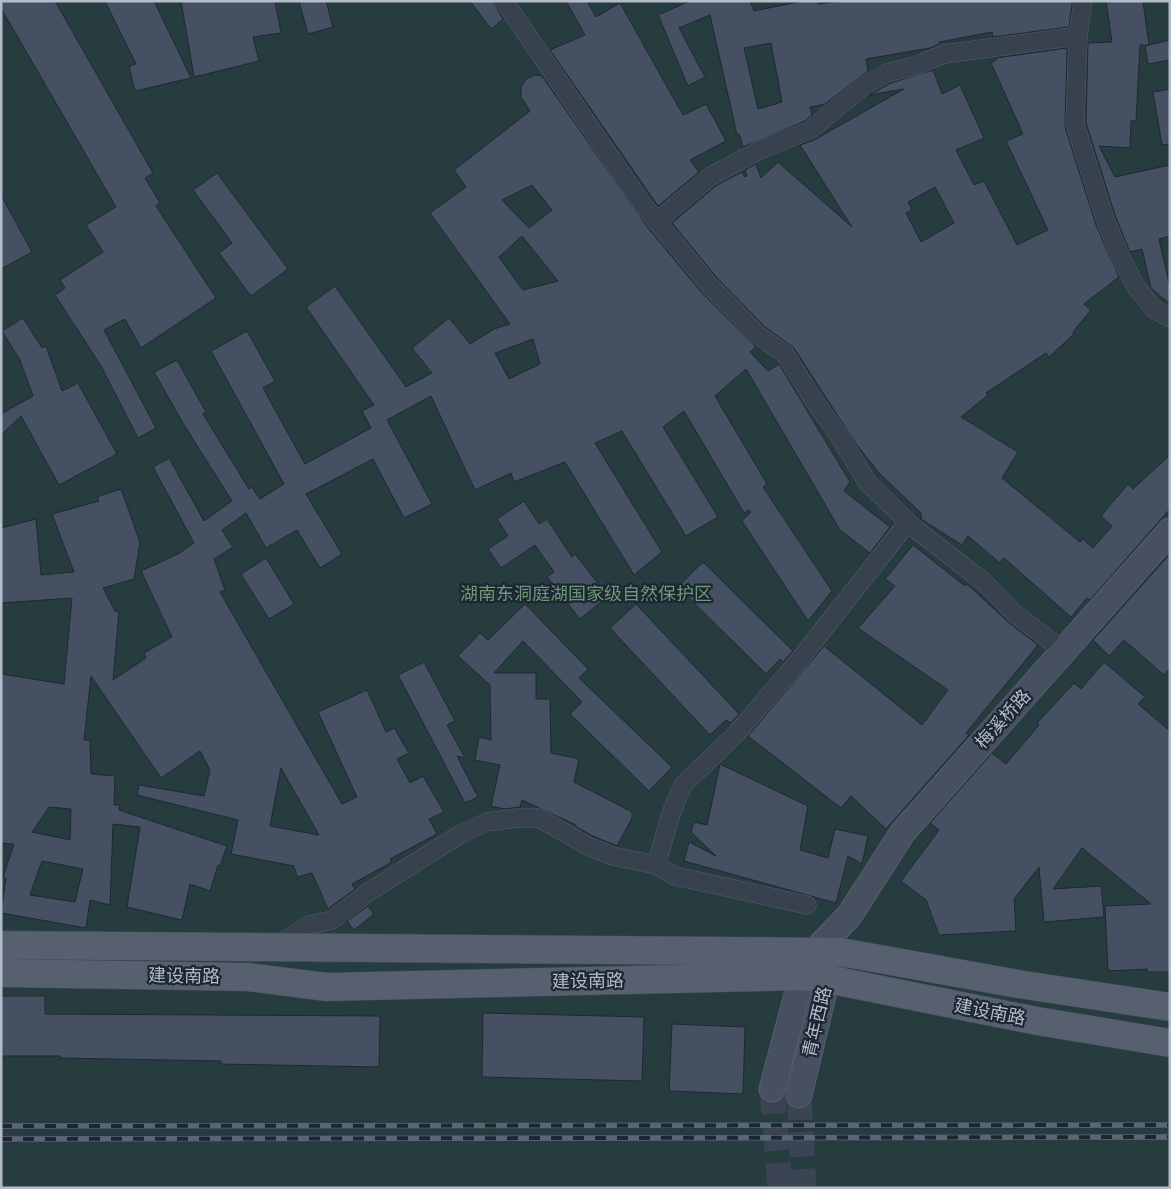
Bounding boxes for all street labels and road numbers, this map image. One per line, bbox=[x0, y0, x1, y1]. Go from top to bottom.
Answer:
street label: 梅溪桥路 bbox=[971, 686, 1035, 752]
street label: 建设南路 bbox=[148, 965, 220, 987]
street label: 建设南路 bbox=[552, 970, 624, 992]
street label: 青年西路 bbox=[799, 985, 835, 1059]
street label: 建设南路 bbox=[953, 995, 1027, 1029]

